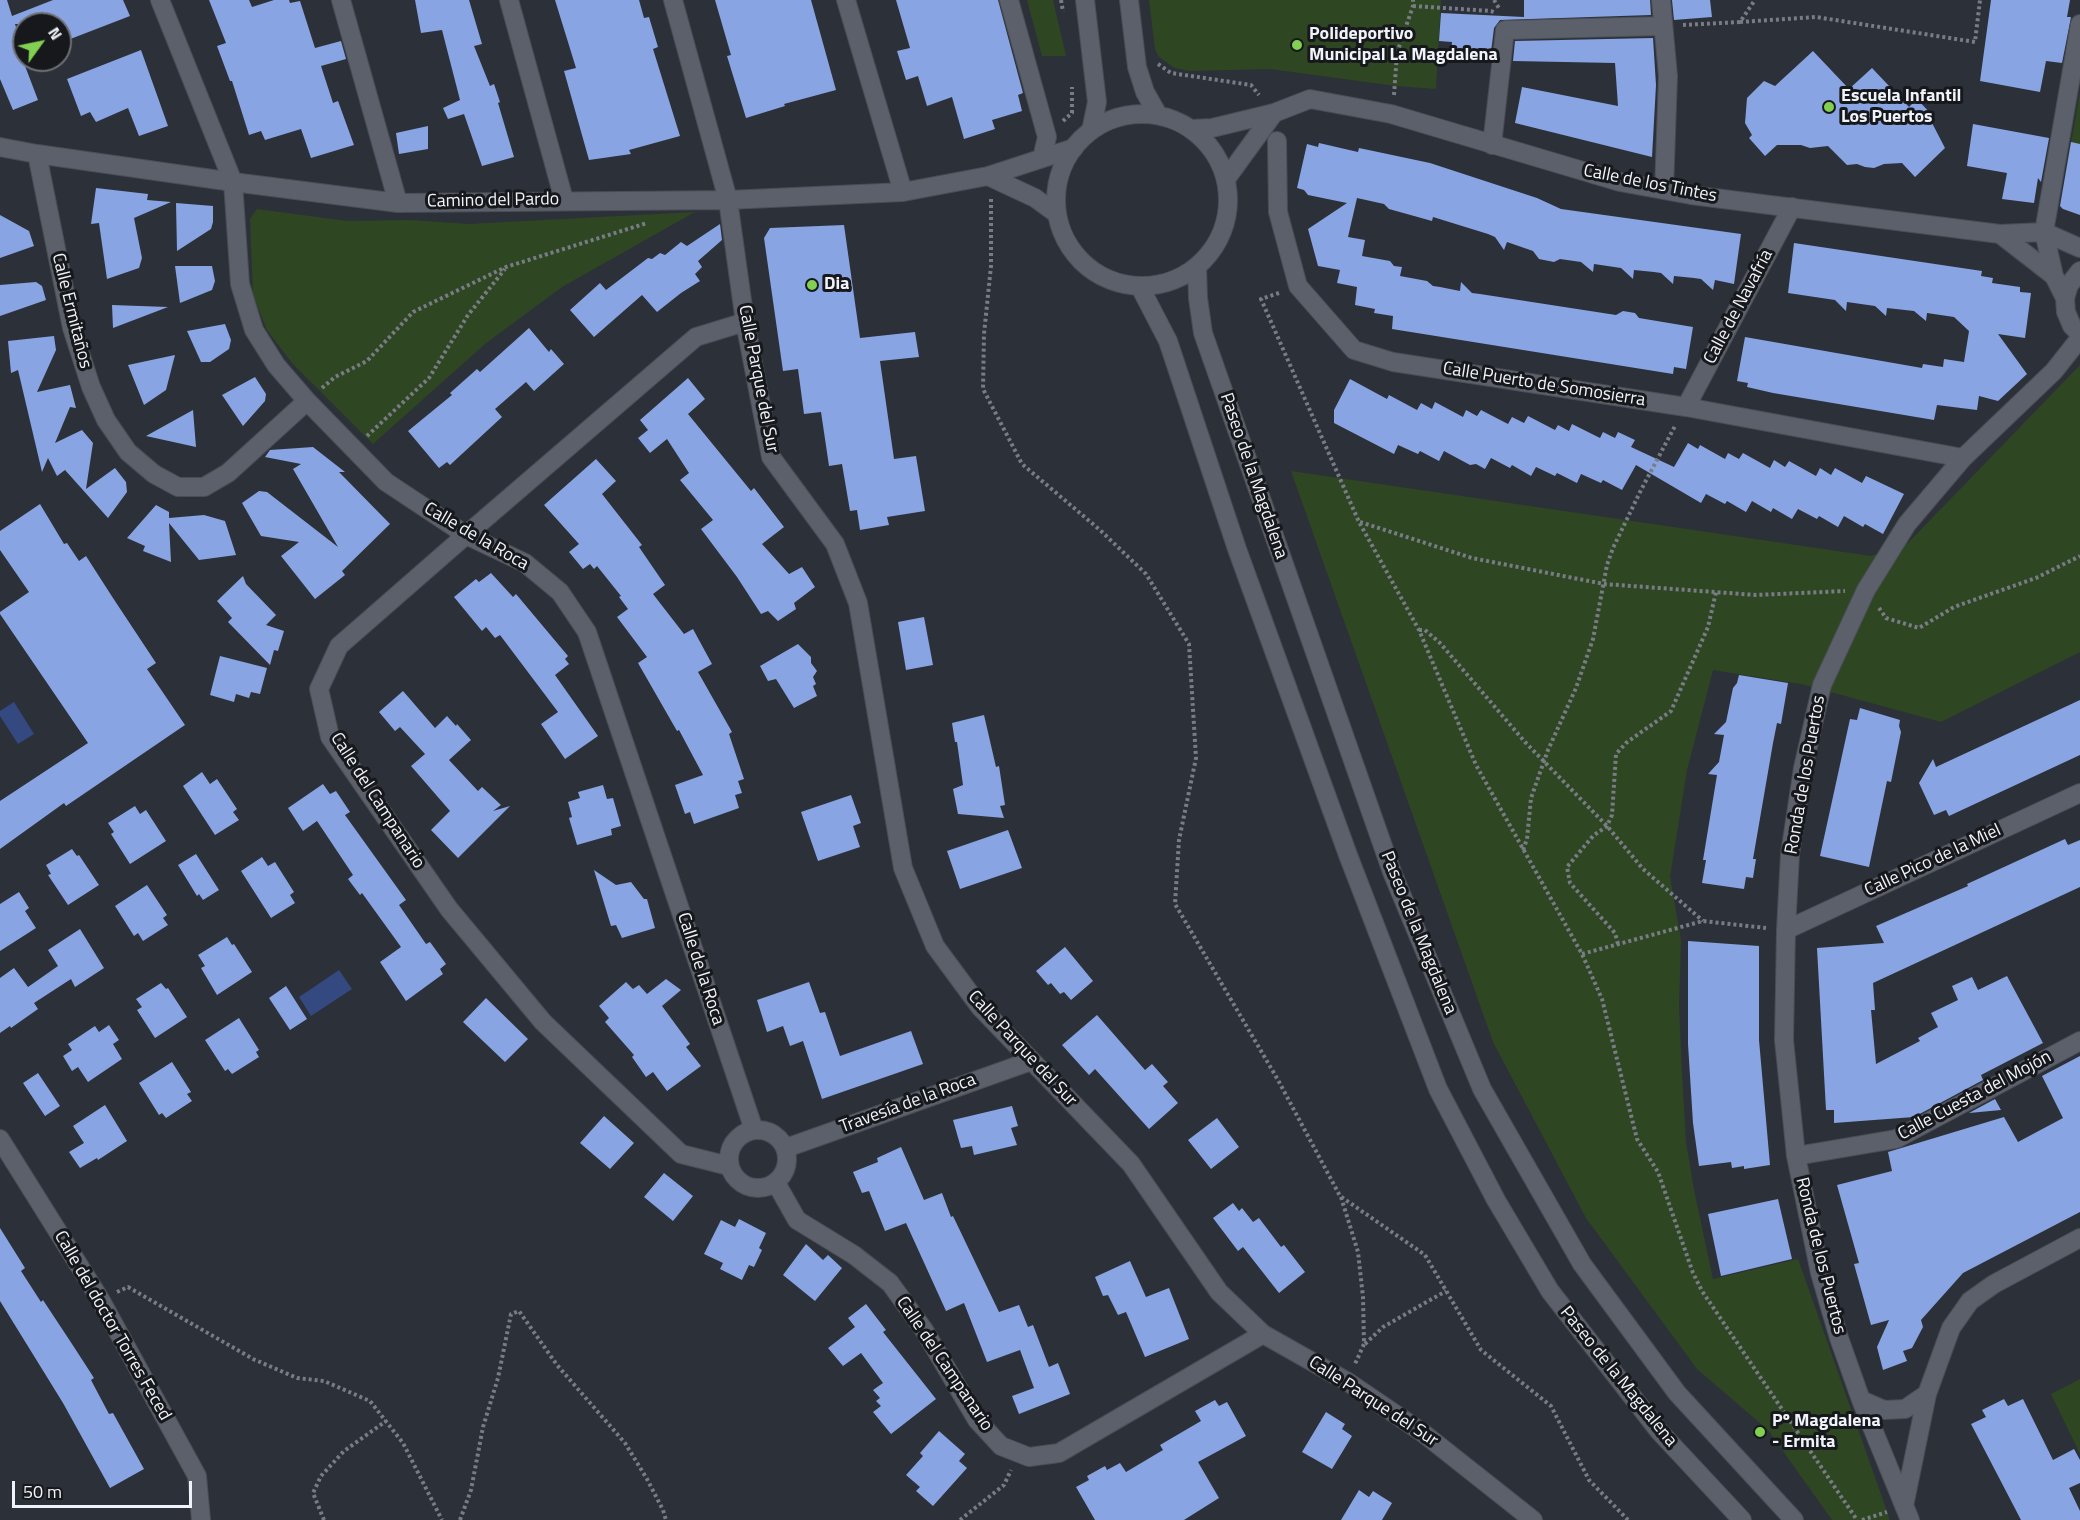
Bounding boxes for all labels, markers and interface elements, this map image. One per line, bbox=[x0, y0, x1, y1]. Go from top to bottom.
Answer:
north arrow bbox=[12, 12, 72, 72]
text: N bbox=[42, 22, 69, 44]
place label: Polideportivo Municipal La Magdalena bbox=[1309, 24, 1498, 66]
marker: Polideportivo Municipal La Magdalena bbox=[1290, 38, 1304, 52]
place label: Escuela Infantil Los Puertos bbox=[1841, 86, 1961, 128]
marker: Escuela Infantil Los Puertos bbox=[1822, 100, 1836, 114]
street label: Calle de los Tintes bbox=[1581, 160, 1719, 208]
street label: Camino del Pardo bbox=[427, 189, 559, 213]
street label: Calle de Navafría bbox=[1700, 246, 1778, 368]
street label: Calle Ermitaños bbox=[46, 251, 96, 371]
place label: Dia bbox=[824, 274, 849, 296]
marker: Dia bbox=[805, 278, 819, 292]
street label: Calle Parque del Sur bbox=[733, 303, 783, 455]
street label: Calle Puerto de Somosierra bbox=[1441, 358, 1647, 412]
street label: Paseo de la Magdalena bbox=[1214, 390, 1292, 562]
street label: Calle de la Roca bbox=[420, 498, 532, 576]
street label: Ronda de los Puertos bbox=[1781, 694, 1831, 856]
street label: Calle del Campanario bbox=[325, 729, 429, 873]
street label: Calle Pico de la Miel bbox=[1861, 820, 2005, 902]
street label: Paseo de la Magdalena bbox=[1375, 848, 1461, 1018]
street label: Calle de la Roca bbox=[672, 910, 728, 1028]
street label: Calle Parque del Sur bbox=[963, 987, 1081, 1111]
street label: Calle Cuesta del Mojón bbox=[1895, 1046, 2055, 1146]
street label: Travesía de la Roca bbox=[837, 1069, 979, 1139]
street label: Ronda de los Puertos bbox=[1790, 1175, 1850, 1337]
street label: Calle del doctor Torres Feced bbox=[49, 1227, 175, 1425]
street label: Calle del Campanario bbox=[891, 1293, 997, 1435]
street label: Paseo de la Magdalena bbox=[1555, 1303, 1681, 1451]
street label: Calle Parque del Sur bbox=[1304, 1352, 1442, 1452]
place label: Pº Magdalena - Ermita bbox=[1772, 1411, 1881, 1454]
marker: Pº Magdalena - Ermita bbox=[1753, 1425, 1767, 1439]
scale bar bbox=[15, 1469, 195, 1507]
text: 50 m bbox=[23, 1478, 62, 1505]

